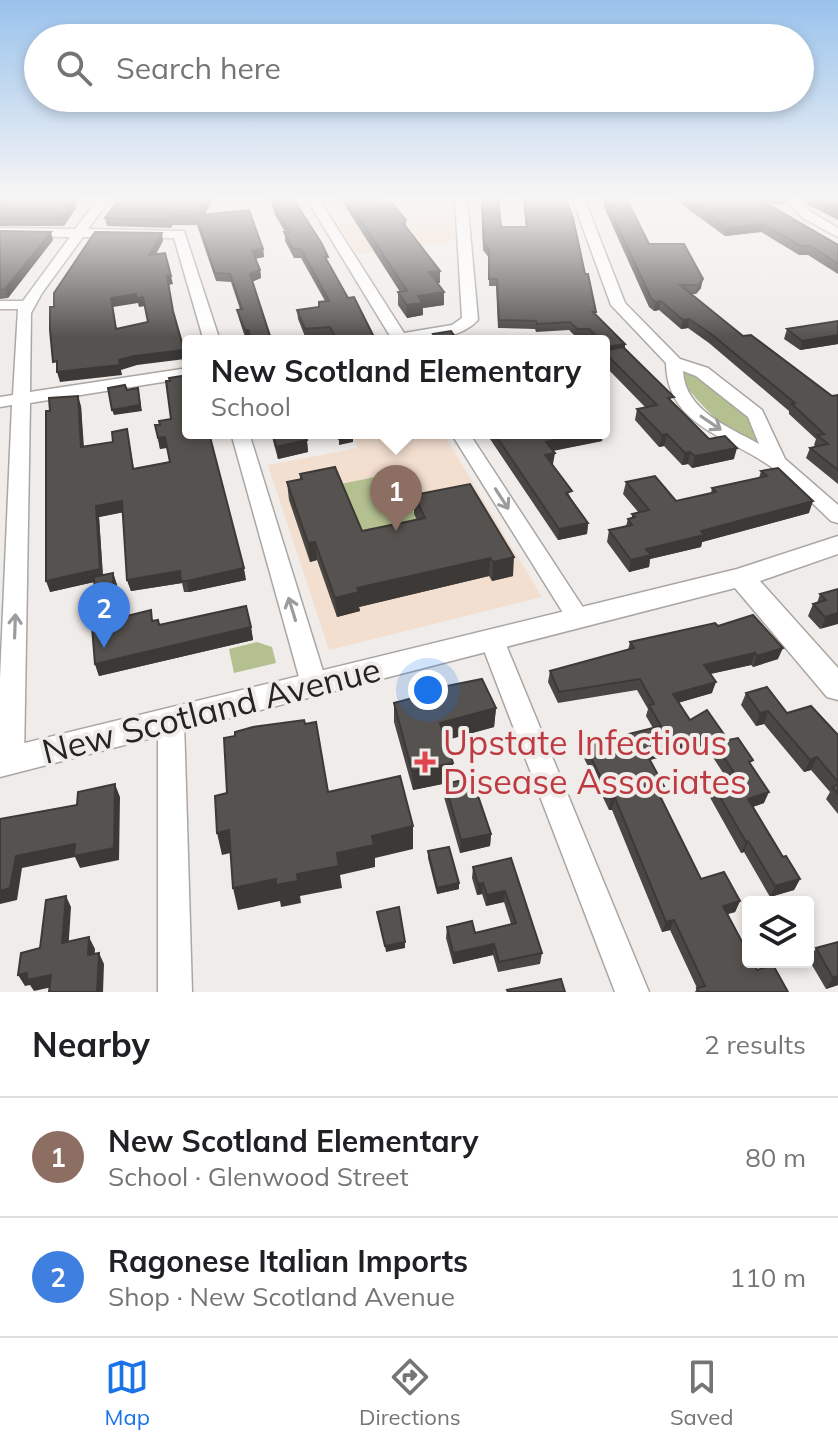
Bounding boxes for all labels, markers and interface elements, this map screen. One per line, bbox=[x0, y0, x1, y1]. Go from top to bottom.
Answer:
search box bbox=[24, 24, 814, 112]
icon: search bbox=[52, 46, 96, 90]
text: Search here bbox=[116, 49, 281, 87]
popup bbox=[182, 335, 610, 439]
text: New Scotland Elementary bbox=[211, 352, 581, 390]
text: School bbox=[211, 390, 291, 423]
one-way arrow bbox=[699, 414, 721, 431]
pin: 1 bbox=[370, 465, 422, 531]
one-way arrow bbox=[494, 487, 510, 510]
pin: 2 bbox=[78, 582, 130, 648]
one-way arrow bbox=[284, 597, 299, 623]
one-way arrow bbox=[8, 613, 23, 640]
street label: New Scotland Avenue bbox=[37, 647, 385, 773]
your location bbox=[408, 670, 448, 710]
place label: Upstate Infectious Disease Associates bbox=[443, 721, 747, 803]
marker: Upstate Infectious Disease Associates bbox=[414, 751, 436, 773]
map controls bbox=[742, 896, 814, 968]
button: layers bbox=[742, 896, 814, 968]
text: Nearby bbox=[32, 1023, 150, 1066]
text: 2 results bbox=[704, 1028, 806, 1061]
text: New Scotland Elementary bbox=[108, 1122, 479, 1160]
text: 1 bbox=[50, 1141, 66, 1174]
text: 80 m bbox=[745, 1141, 806, 1174]
text: School · Glenwood Street bbox=[108, 1160, 409, 1193]
text: Ragonese Italian Imports bbox=[108, 1242, 468, 1280]
text: 2 bbox=[50, 1261, 66, 1294]
text: 110 m bbox=[730, 1261, 806, 1294]
text: Shop · New Scotland Avenue bbox=[108, 1280, 455, 1313]
tab: Map bbox=[105, 1355, 150, 1431]
tab: Directions bbox=[359, 1355, 461, 1431]
tab: Saved bbox=[670, 1355, 733, 1431]

